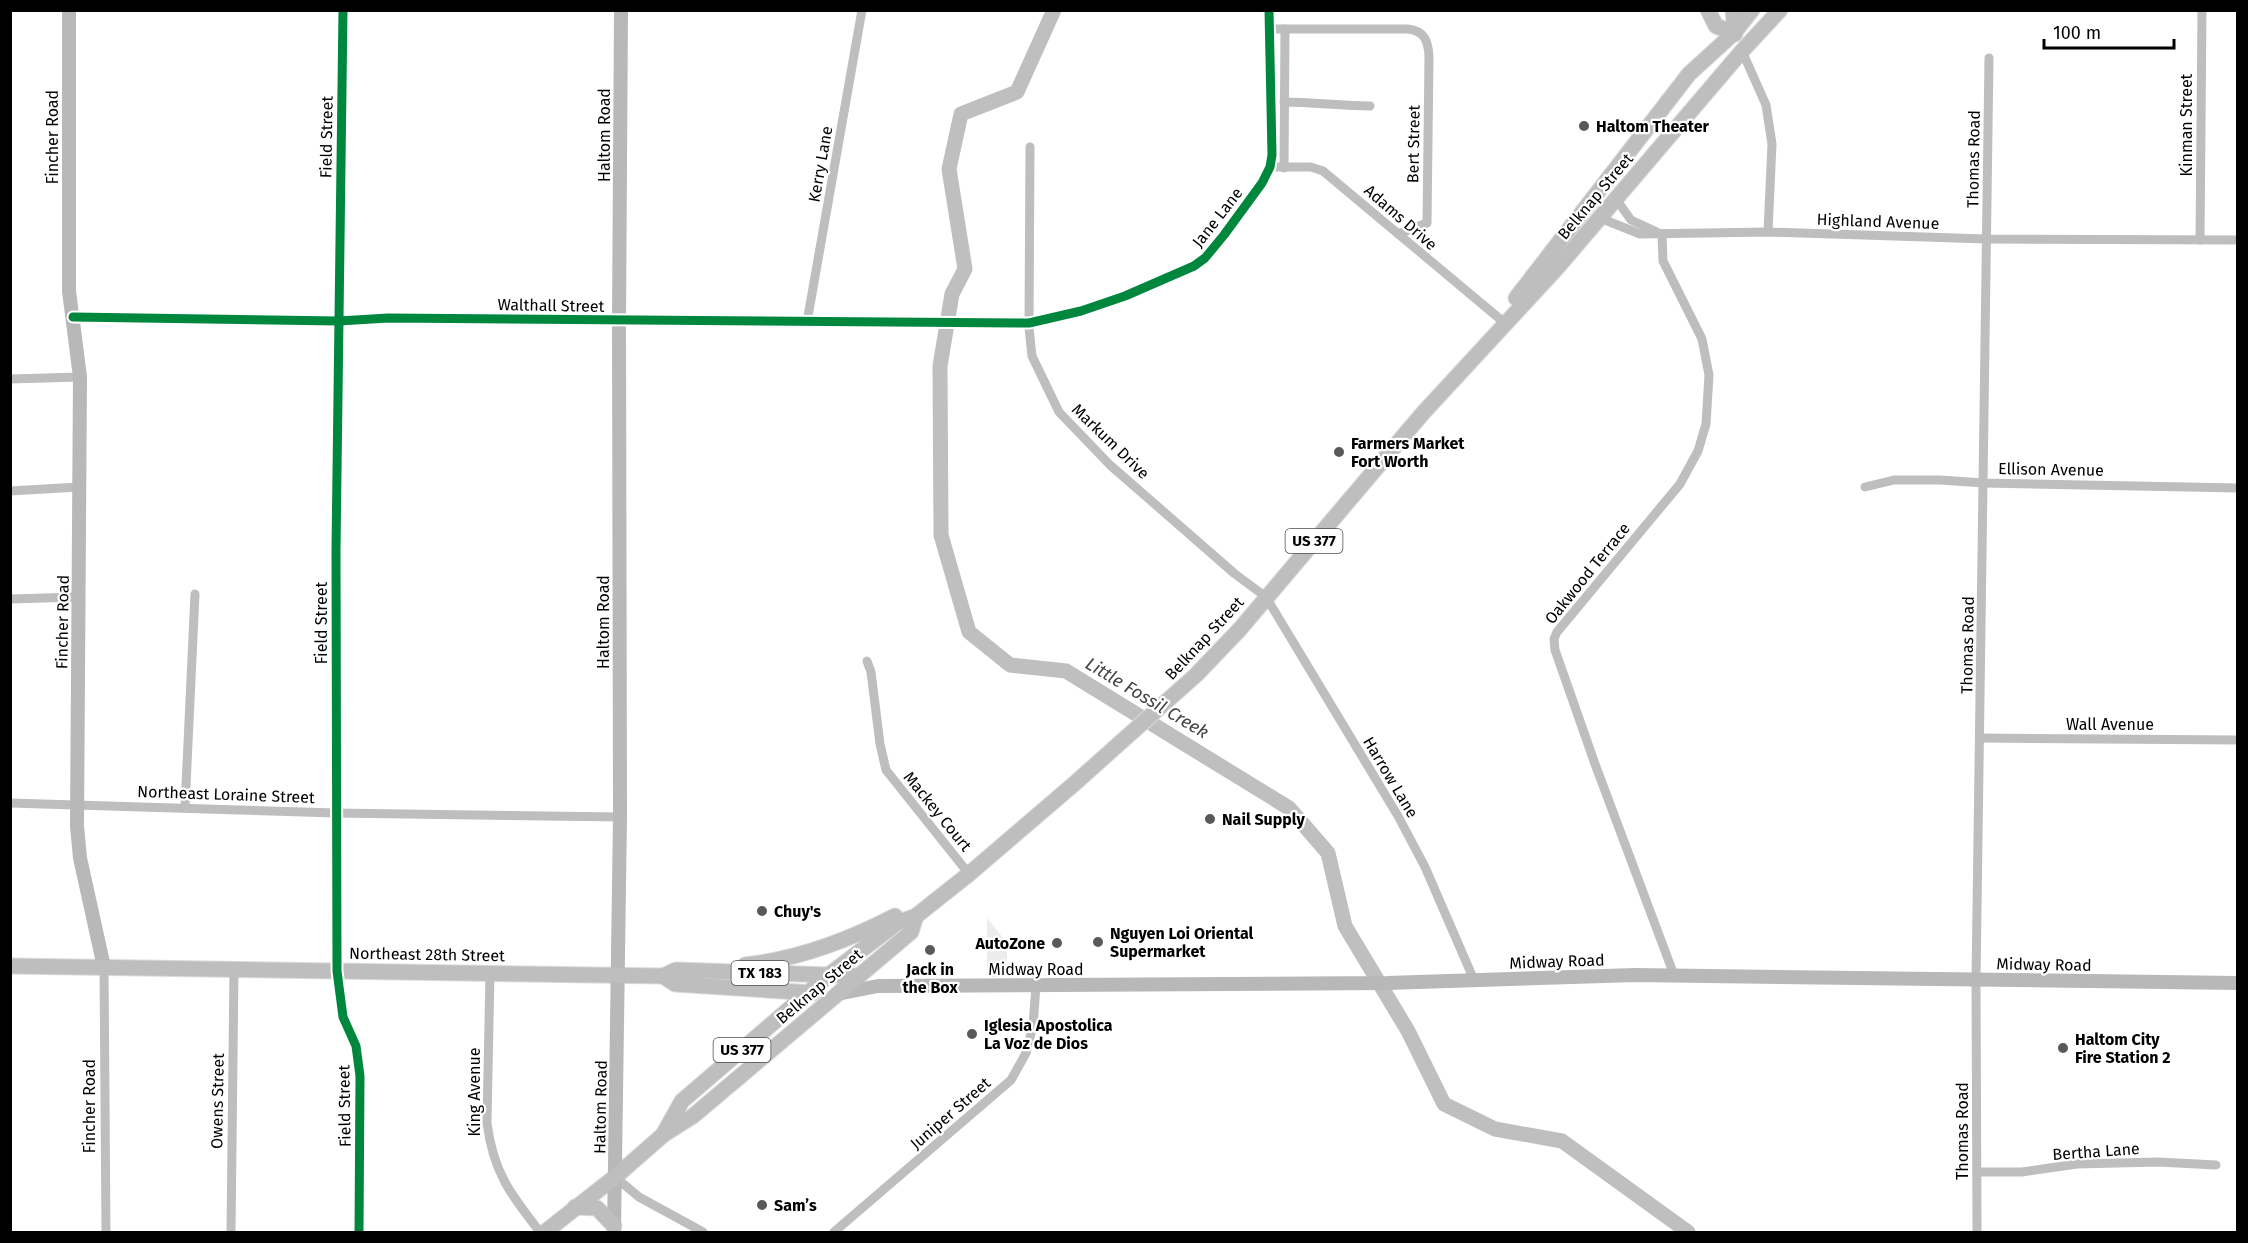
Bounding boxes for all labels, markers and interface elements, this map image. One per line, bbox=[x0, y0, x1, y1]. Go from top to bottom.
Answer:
scale bar bbox=[2044, 12, 2174, 50]
text: 100 m bbox=[2053, 22, 2101, 44]
street label: Kinman Street bbox=[2177, 73, 2196, 176]
street label: Haltom Road bbox=[595, 88, 614, 182]
street label: Fincher Road bbox=[43, 90, 62, 184]
street label: Field Street bbox=[316, 95, 337, 178]
street label: Bert Street bbox=[1403, 105, 1424, 183]
street label: Thomas Road bbox=[1963, 110, 1984, 208]
place label: Haltom Theater bbox=[1596, 117, 1710, 136]
marker: Haltom Theater bbox=[1577, 119, 1591, 133]
street label: Kerry Lane bbox=[804, 125, 837, 204]
street label: Belknap Street bbox=[1554, 149, 1637, 243]
street label: Adams Drive bbox=[1360, 181, 1441, 254]
street label: Jane Lane bbox=[1188, 184, 1247, 251]
street label: Highland Avenue bbox=[1816, 210, 1940, 233]
street label: Walthall Street bbox=[497, 295, 605, 316]
street label: Markum Drive bbox=[1068, 400, 1153, 483]
place label: Farmers Market Fort Worth bbox=[1351, 434, 1465, 471]
marker: Farmers Market Fort Worth bbox=[1332, 445, 1346, 459]
street label: Ellison Avenue bbox=[1998, 459, 2104, 480]
street label: Oakwood Terrace bbox=[1541, 519, 1634, 628]
road number: US 377 bbox=[1286, 529, 1342, 553]
street label: Fincher Road bbox=[52, 575, 73, 669]
street label: Haltom Road bbox=[594, 575, 613, 669]
street label: Field Street bbox=[312, 582, 331, 664]
street label: Belknap Street bbox=[1161, 593, 1248, 684]
street label: Thomas Road bbox=[1957, 596, 1978, 694]
water label: Little Fossil Creek bbox=[1081, 653, 1213, 743]
street label: Wall Avenue bbox=[2066, 715, 2154, 734]
street label: Harrow Lane bbox=[1359, 733, 1422, 821]
street label: Mackey Court bbox=[900, 768, 976, 855]
street label: Northeast Loraine Street bbox=[137, 782, 315, 807]
place label: Nail Supply bbox=[1222, 810, 1305, 829]
marker: Nail Supply bbox=[1203, 812, 1217, 826]
place label: Chuy's bbox=[774, 902, 821, 921]
marker: Chuy's bbox=[755, 904, 769, 918]
place label: Nguyen Loi Oriental Supermarket bbox=[1110, 924, 1254, 961]
place label: AutoZone bbox=[974, 934, 1045, 953]
marker: Nguyen Loi Oriental Supermarket bbox=[1091, 935, 1105, 949]
marker: AutoZone bbox=[1050, 936, 1064, 950]
marker: Jack in the Box bbox=[923, 943, 937, 957]
street label: Northeast 28th Street bbox=[349, 944, 505, 965]
street label: Belknap Street bbox=[772, 945, 866, 1028]
street label: Midway Road bbox=[1509, 950, 1605, 973]
street label: Midway Road bbox=[1996, 954, 2092, 975]
place label: Jack in the Box bbox=[902, 960, 958, 997]
street label: Midway Road bbox=[988, 960, 1084, 979]
road number: TX 183 bbox=[732, 961, 789, 985]
place label: Iglesia Apostolica La Voz de Dios bbox=[984, 1016, 1113, 1053]
marker: Iglesia Apostolica La Voz de Dios bbox=[965, 1027, 979, 1041]
place label: Haltom City Fire Station 2 bbox=[2075, 1030, 2171, 1067]
road number: US 377 bbox=[714, 1038, 771, 1062]
marker: Haltom City Fire Station 2 bbox=[2056, 1041, 2070, 1055]
street label: King Avenue bbox=[465, 1048, 484, 1136]
street label: Owens Street bbox=[207, 1053, 228, 1149]
street label: Fincher Road bbox=[80, 1059, 99, 1153]
street label: Haltom Road bbox=[590, 1060, 611, 1154]
street label: Field Street bbox=[334, 1064, 355, 1147]
street label: Juniper Street bbox=[906, 1073, 995, 1153]
street label: Thomas Road bbox=[1953, 1082, 1972, 1180]
street label: Bertha Lane bbox=[2052, 1139, 2140, 1164]
place label: Sam’s bbox=[774, 1196, 817, 1215]
marker: Sam’s bbox=[755, 1198, 769, 1212]

